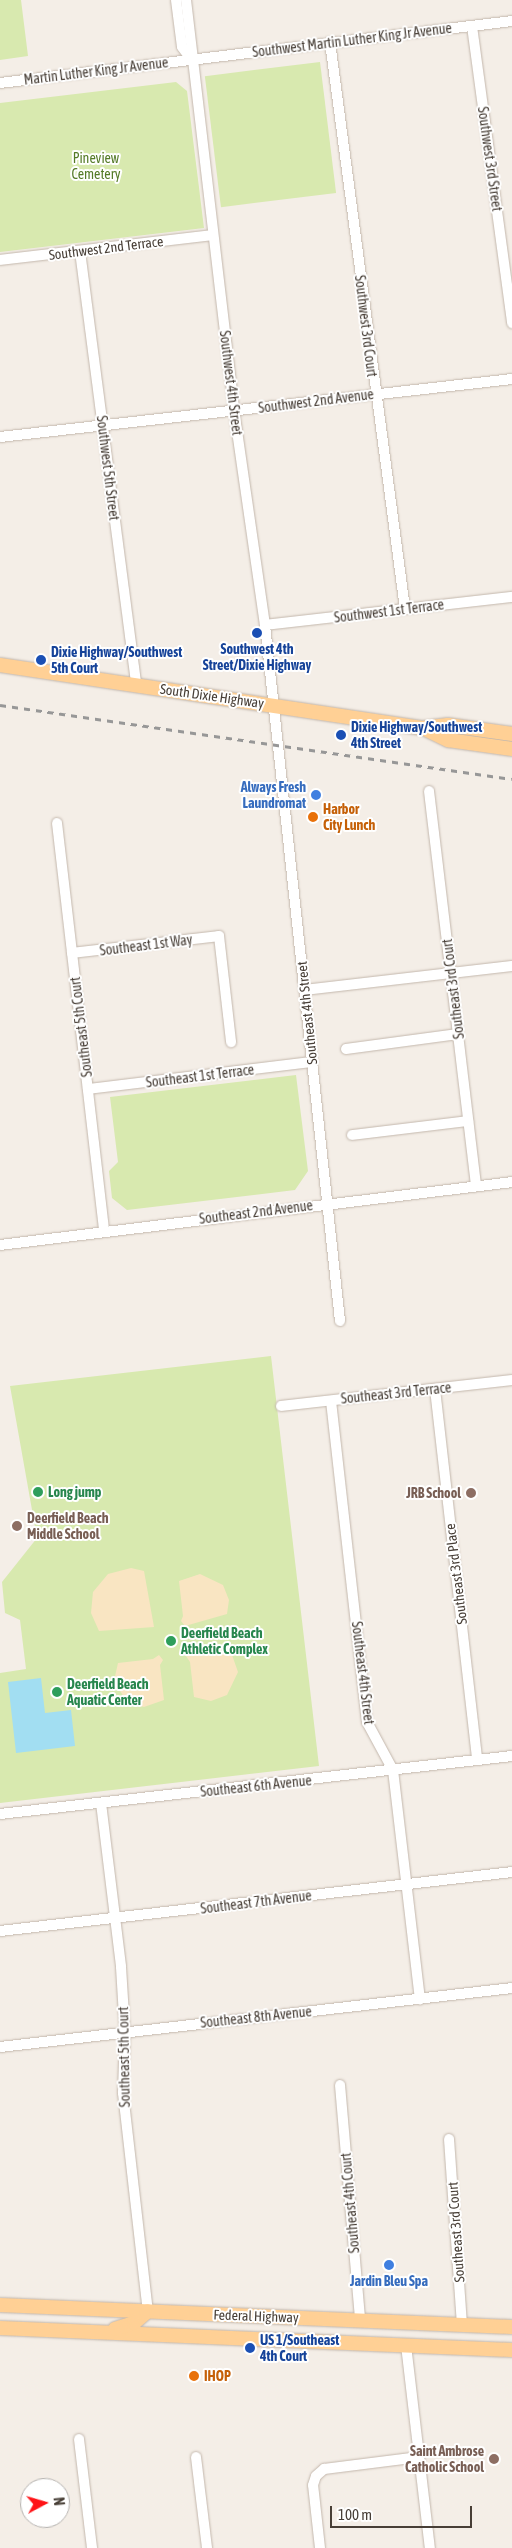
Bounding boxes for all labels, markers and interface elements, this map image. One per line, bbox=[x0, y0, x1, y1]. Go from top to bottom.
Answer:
street label: Southwest Martin Luther King Jr Avenue bbox=[251, 19, 453, 61]
street label: Martin Luther King Jr Avenue bbox=[23, 54, 169, 88]
street label: Southwest 3rd Street bbox=[474, 106, 506, 212]
park label: Pineview Cemetery bbox=[71, 150, 121, 182]
street label: Southwest 2nd Terrace bbox=[48, 233, 164, 263]
street label: Southwest 3rd Court bbox=[351, 274, 381, 378]
street label: Southwest 4th Street bbox=[216, 330, 246, 436]
street label: Southwest 2nd Avenue bbox=[257, 386, 375, 416]
street label: Southwest 5th Street bbox=[93, 415, 123, 521]
street label: Southwest 1st Terrace bbox=[333, 596, 445, 626]
marker: Southwest 4th Street/Dixie Highway bbox=[251, 627, 263, 639]
place label: Southwest 4th Street/Dixie Highway bbox=[203, 641, 311, 674]
place label: Dixie Highway/Southwest 5th Court bbox=[51, 644, 182, 676]
marker: Dixie Highway/Southwest 5th Court bbox=[35, 654, 47, 666]
street label: South Dixie Highway bbox=[159, 680, 265, 712]
place label: Dixie Highway/Southwest 4th Street bbox=[351, 719, 482, 752]
marker: Dixie Highway/Southwest 4th Street bbox=[335, 729, 347, 741]
place label: Always Fresh Laundromat bbox=[241, 779, 306, 812]
marker: Always Fresh Laundromat bbox=[310, 789, 322, 801]
place label: Harbor City Lunch bbox=[323, 801, 375, 834]
marker: Harbor City Lunch bbox=[307, 811, 319, 823]
street label: Southeast 1st Way bbox=[99, 931, 193, 959]
street label: Southeast 3rd Court bbox=[439, 938, 467, 1040]
street label: Southeast 4th Street bbox=[293, 960, 321, 1066]
street label: Southeast 5th Court bbox=[67, 976, 95, 1078]
street label: Southeast 1st Terrace bbox=[145, 1061, 255, 1091]
street label: Southeast 2nd Avenue bbox=[198, 1197, 314, 1227]
street label: Southeast 3rd Terrace bbox=[340, 1379, 452, 1407]
place label: Long jump bbox=[48, 1484, 101, 1500]
place label: JRB School bbox=[406, 1485, 461, 1501]
marker: Long jump bbox=[32, 1486, 44, 1498]
marker: JRB School bbox=[465, 1487, 477, 1499]
place label: Deerfield Beach Middle School bbox=[27, 1510, 109, 1542]
marker: Deerfield Beach Middle School bbox=[11, 1520, 23, 1532]
street label: Southeast 3rd Place bbox=[441, 1523, 471, 1625]
street label: Southeast 4th Street bbox=[348, 1620, 378, 1726]
place label: Deerfield Beach Athletic Complex bbox=[181, 1625, 268, 1658]
marker: Deerfield Beach Athletic Complex bbox=[165, 1635, 177, 1647]
place label: Deerfield Beach Aquatic Center bbox=[67, 1676, 149, 1708]
marker: Deerfield Beach Aquatic Center bbox=[51, 1686, 63, 1698]
street label: Southeast 6th Avenue bbox=[199, 1772, 313, 1800]
street label: Southeast 7th Avenue bbox=[199, 1887, 313, 1917]
street label: Southeast 8th Avenue bbox=[199, 2003, 313, 2031]
street label: Southeast 5th Court bbox=[115, 2006, 133, 2108]
street label: Southeast 4th Court bbox=[337, 2152, 363, 2254]
street label: Southeast 3rd Court bbox=[444, 2181, 468, 2283]
marker: Jardin Bleu Spa bbox=[383, 2259, 395, 2271]
place label: Jardin Bleu Spa bbox=[350, 2273, 428, 2289]
street label: Federal Highway bbox=[213, 2306, 299, 2326]
place label: US 1/Southeast 4th Court bbox=[260, 2332, 339, 2364]
marker: US 1/Southeast 4th Court bbox=[244, 2342, 256, 2354]
place label: IHOP bbox=[204, 2368, 231, 2384]
marker: IHOP bbox=[188, 2370, 200, 2382]
place label: Saint Ambrose Catholic School bbox=[405, 2443, 484, 2476]
marker: Saint Ambrose Catholic School bbox=[488, 2453, 500, 2465]
north arrow bbox=[20, 2478, 70, 2528]
scale bar bbox=[332, 2496, 474, 2528]
text: N bbox=[51, 2497, 67, 2506]
text: 100 m bbox=[338, 2506, 372, 2523]

